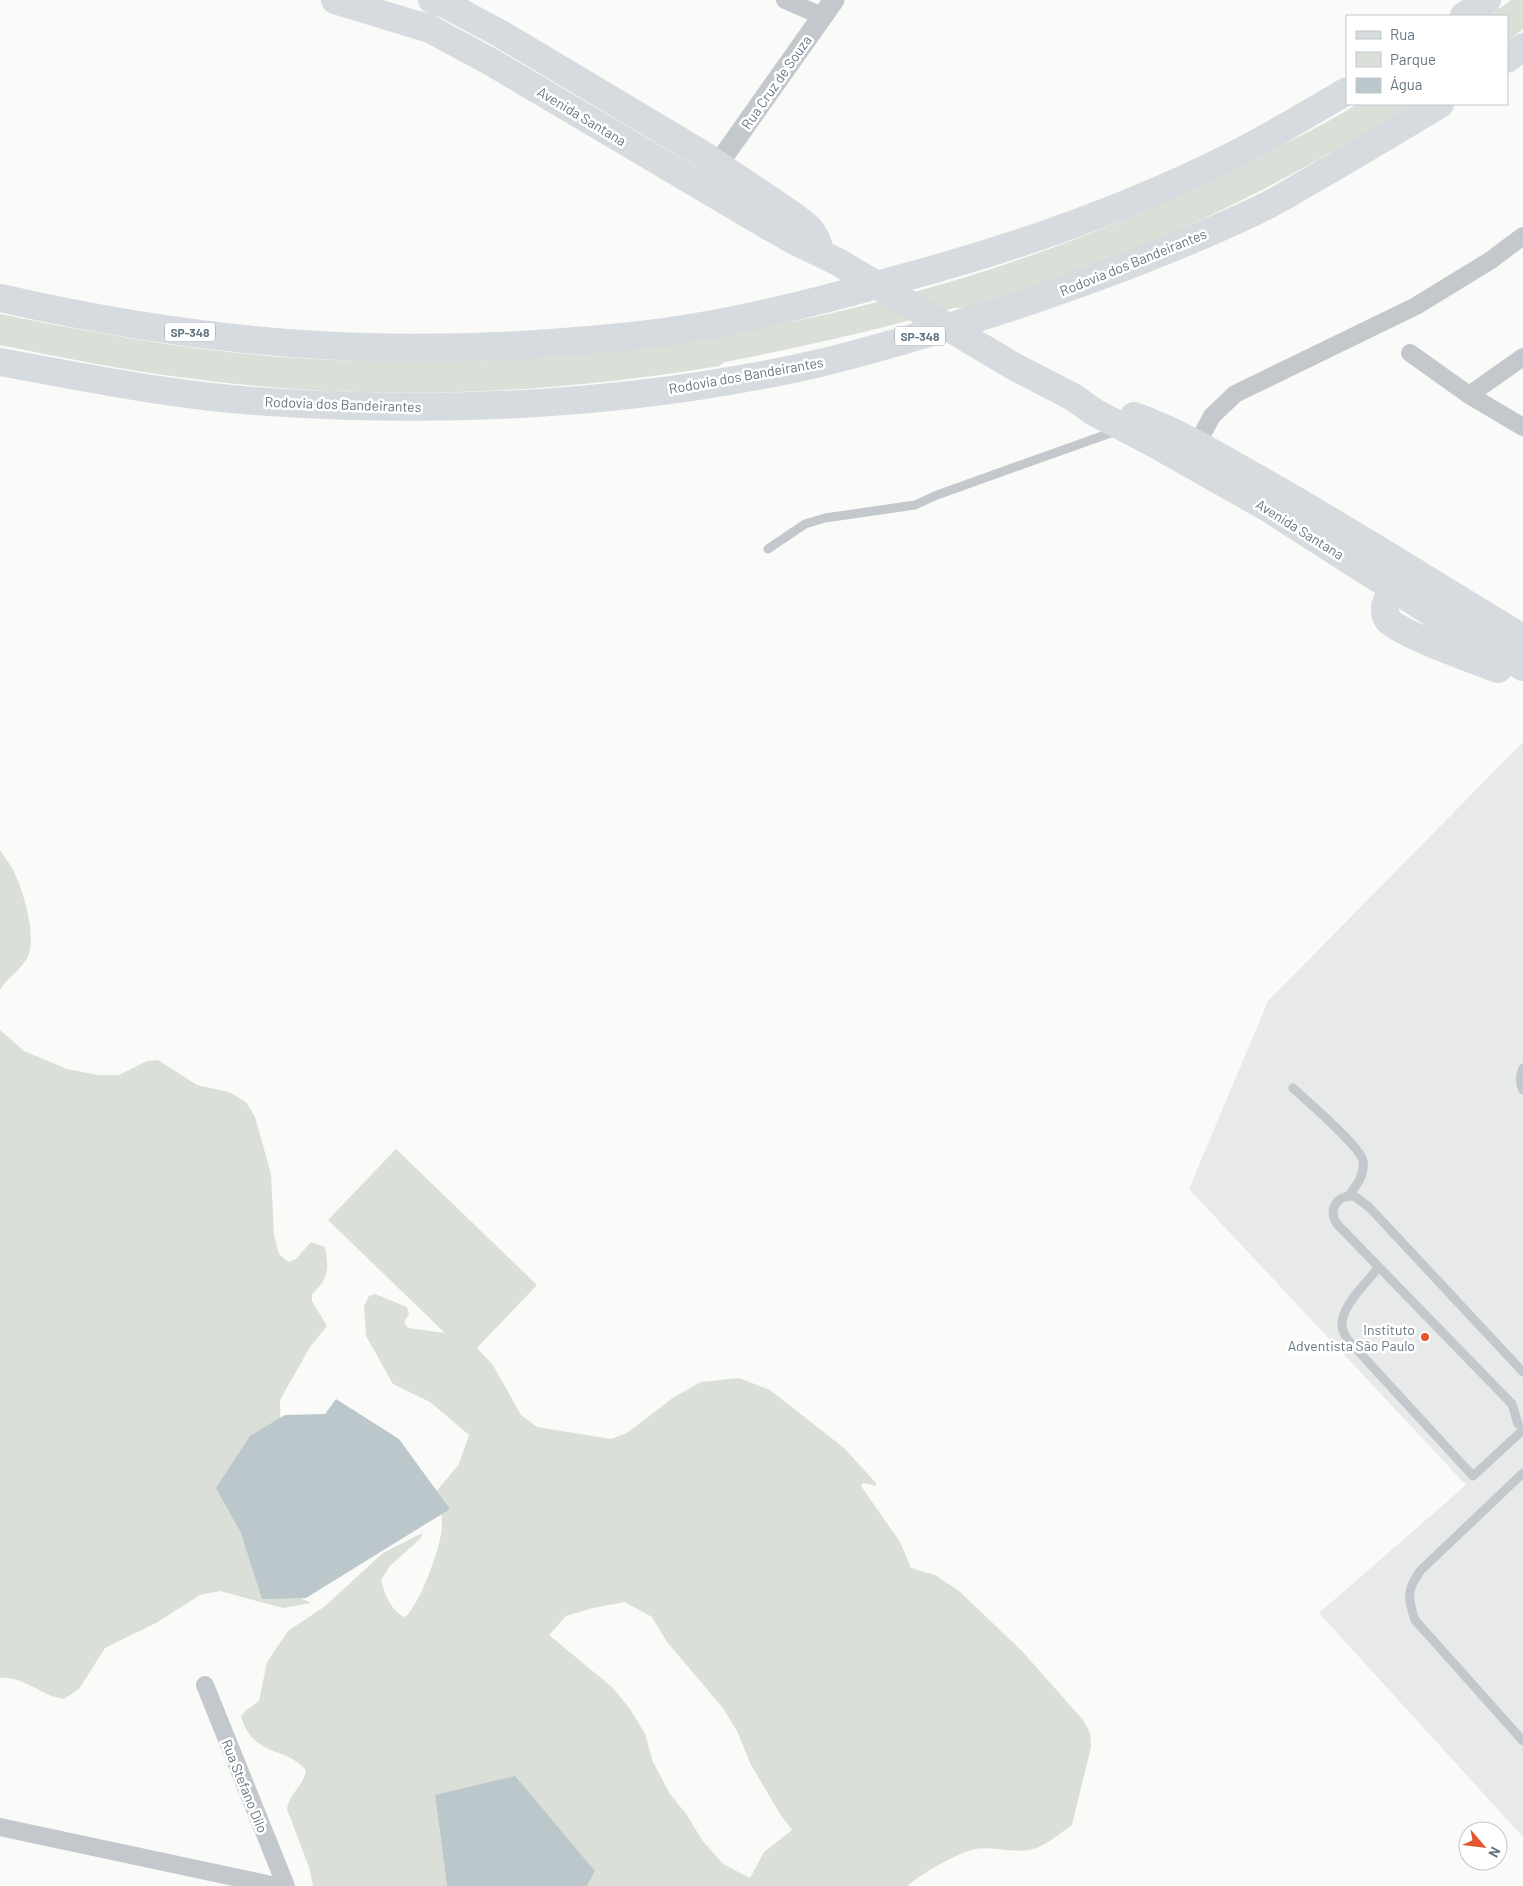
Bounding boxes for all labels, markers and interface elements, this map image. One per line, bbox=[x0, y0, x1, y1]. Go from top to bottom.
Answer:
legend bbox=[1346, 15, 1508, 105]
text: Rua bbox=[1390, 25, 1415, 43]
street label: Rua Cruz de Souza bbox=[737, 32, 815, 132]
text: Parque bbox=[1390, 50, 1436, 68]
text: Água bbox=[1390, 75, 1423, 93]
street label: Avenida Santana bbox=[535, 83, 629, 149]
street label: Rodovia dos Bandeirantes bbox=[1057, 225, 1209, 299]
road number: SP-348 bbox=[165, 322, 215, 342]
road number: SP-348 bbox=[895, 326, 945, 346]
street label: Rodovia dos Bandeirantes bbox=[667, 353, 825, 397]
street label: Rodovia dos Bandeirantes bbox=[264, 393, 422, 415]
street label: Avenida Santana bbox=[1253, 495, 1347, 563]
place label: Instituto Adventista São Paulo bbox=[1288, 1321, 1415, 1354]
marker: Instituto Adventista São Paulo bbox=[1419, 1331, 1431, 1343]
street label: Rua Stefano Dilo bbox=[219, 1737, 271, 1835]
north arrow bbox=[1458, 1821, 1508, 1871]
text: N bbox=[1485, 1844, 1505, 1860]

